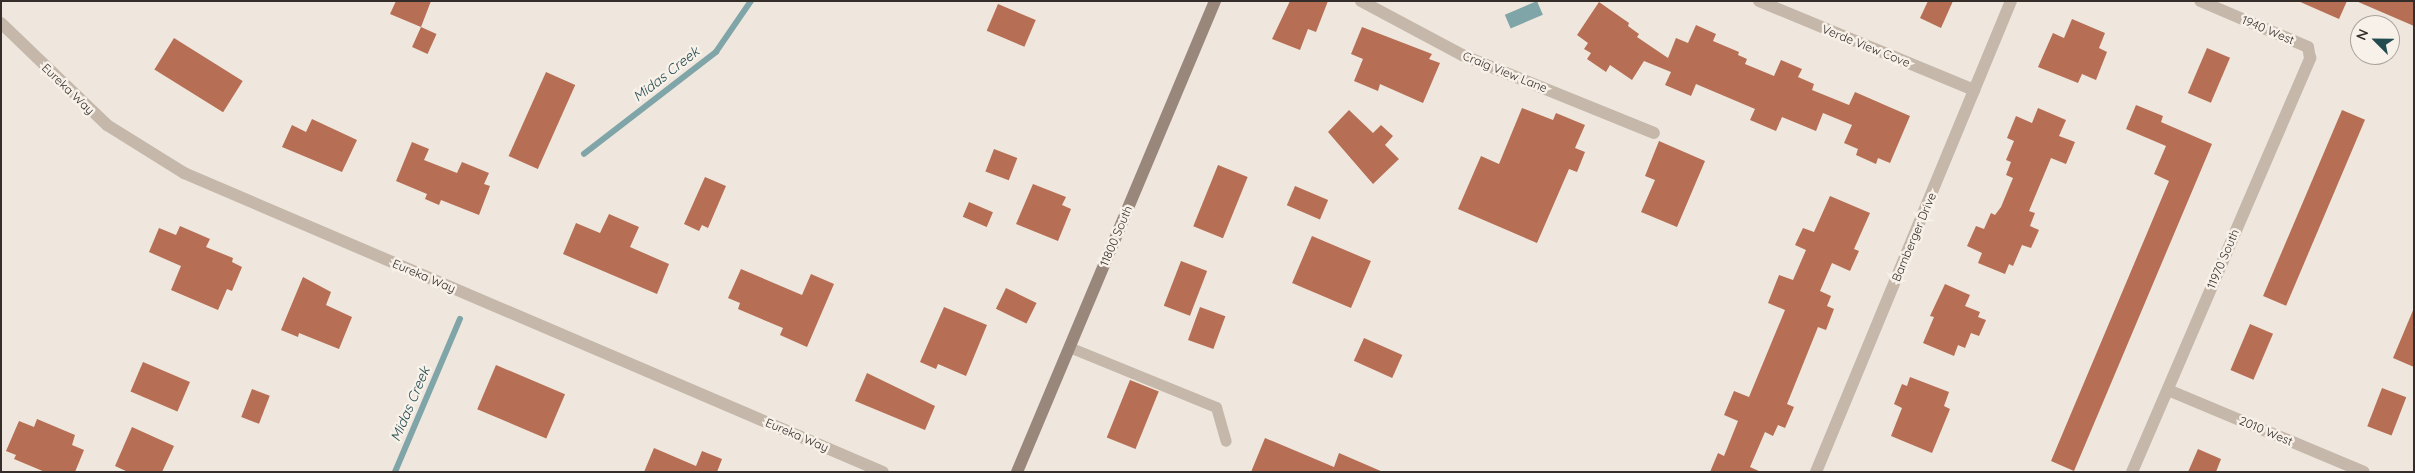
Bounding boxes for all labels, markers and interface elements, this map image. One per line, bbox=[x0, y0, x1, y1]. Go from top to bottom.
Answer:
street label: 1940 West bbox=[2240, 12, 2296, 48]
north arrow bbox=[2350, 15, 2400, 65]
street label: Verde View Cove bbox=[1820, 22, 1912, 70]
text: N bbox=[2352, 26, 2372, 43]
water label: Midas Creek bbox=[630, 43, 702, 105]
street label: Craig View Lane bbox=[1461, 48, 1549, 96]
street label: Eureka Way bbox=[39, 60, 97, 118]
street label: Bamberger Drive bbox=[1889, 190, 1939, 284]
street label: 11800 South bbox=[1097, 203, 1135, 269]
street label: 11970 South bbox=[2204, 227, 2242, 291]
street label: Eureka Way bbox=[390, 256, 458, 296]
water label: Midas Creek bbox=[387, 364, 433, 444]
street label: 2010 West bbox=[2237, 413, 2295, 449]
street label: Eureka Way bbox=[763, 415, 831, 455]

